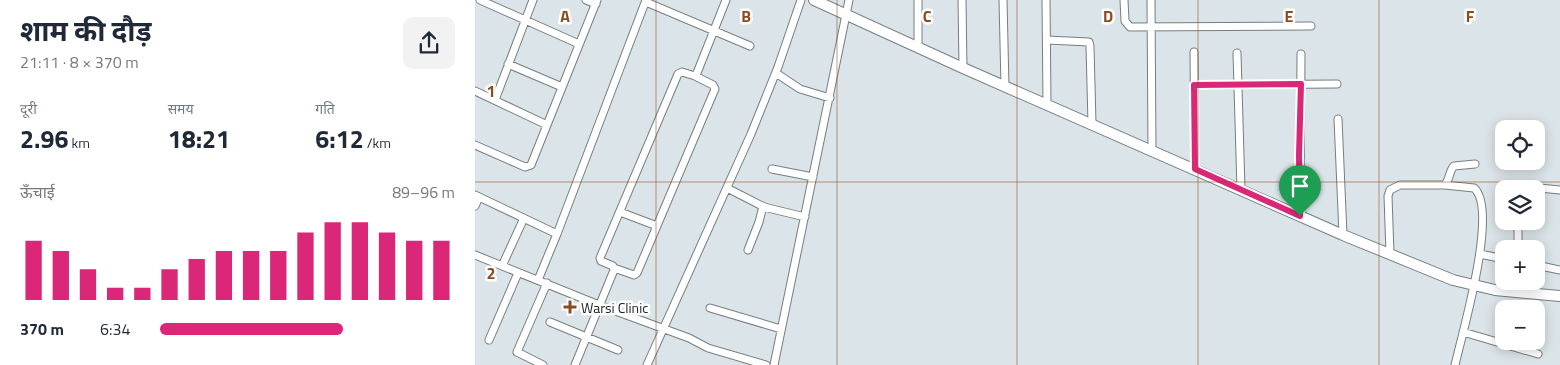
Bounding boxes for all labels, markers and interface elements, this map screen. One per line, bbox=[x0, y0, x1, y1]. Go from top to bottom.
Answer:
text: A bbox=[560, 4, 570, 28]
text: B bbox=[741, 4, 751, 28]
text: C bbox=[923, 4, 932, 28]
text: D bbox=[1103, 4, 1113, 28]
text: E bbox=[1285, 4, 1294, 28]
text: F bbox=[1466, 4, 1475, 28]
text: शाम की दौड़ bbox=[20, 9, 151, 52]
button: share bbox=[403, 17, 455, 69]
text: 21:11 · 8 × 370 m bbox=[20, 50, 139, 74]
text: 1 bbox=[487, 79, 495, 103]
text: दूरी bbox=[20, 98, 37, 119]
text: समय bbox=[168, 98, 194, 119]
text: गति bbox=[315, 98, 335, 119]
text: 2.96 bbox=[20, 120, 68, 158]
text: 18:21 bbox=[168, 120, 230, 158]
text: 6:12 bbox=[315, 120, 364, 158]
map controls bbox=[1495, 120, 1545, 350]
button: locate bbox=[1495, 120, 1545, 170]
text: km bbox=[68, 132, 90, 153]
text: /km bbox=[364, 132, 391, 153]
pin bbox=[1279, 165, 1321, 216]
icon: arrive bbox=[1286, 172, 1314, 200]
text: ऊँचाई bbox=[20, 180, 55, 204]
text: 89–96 m bbox=[392, 180, 455, 204]
button: layers bbox=[1495, 180, 1545, 230]
button: + bbox=[1495, 240, 1545, 290]
text: 2 bbox=[487, 261, 495, 285]
place label: Warsi Clinic bbox=[581, 297, 648, 318]
marker: Warsi Clinic bbox=[563, 300, 577, 314]
button: − bbox=[1495, 300, 1545, 350]
text: 370 m bbox=[20, 317, 64, 341]
text: 6:34 bbox=[100, 317, 130, 341]

